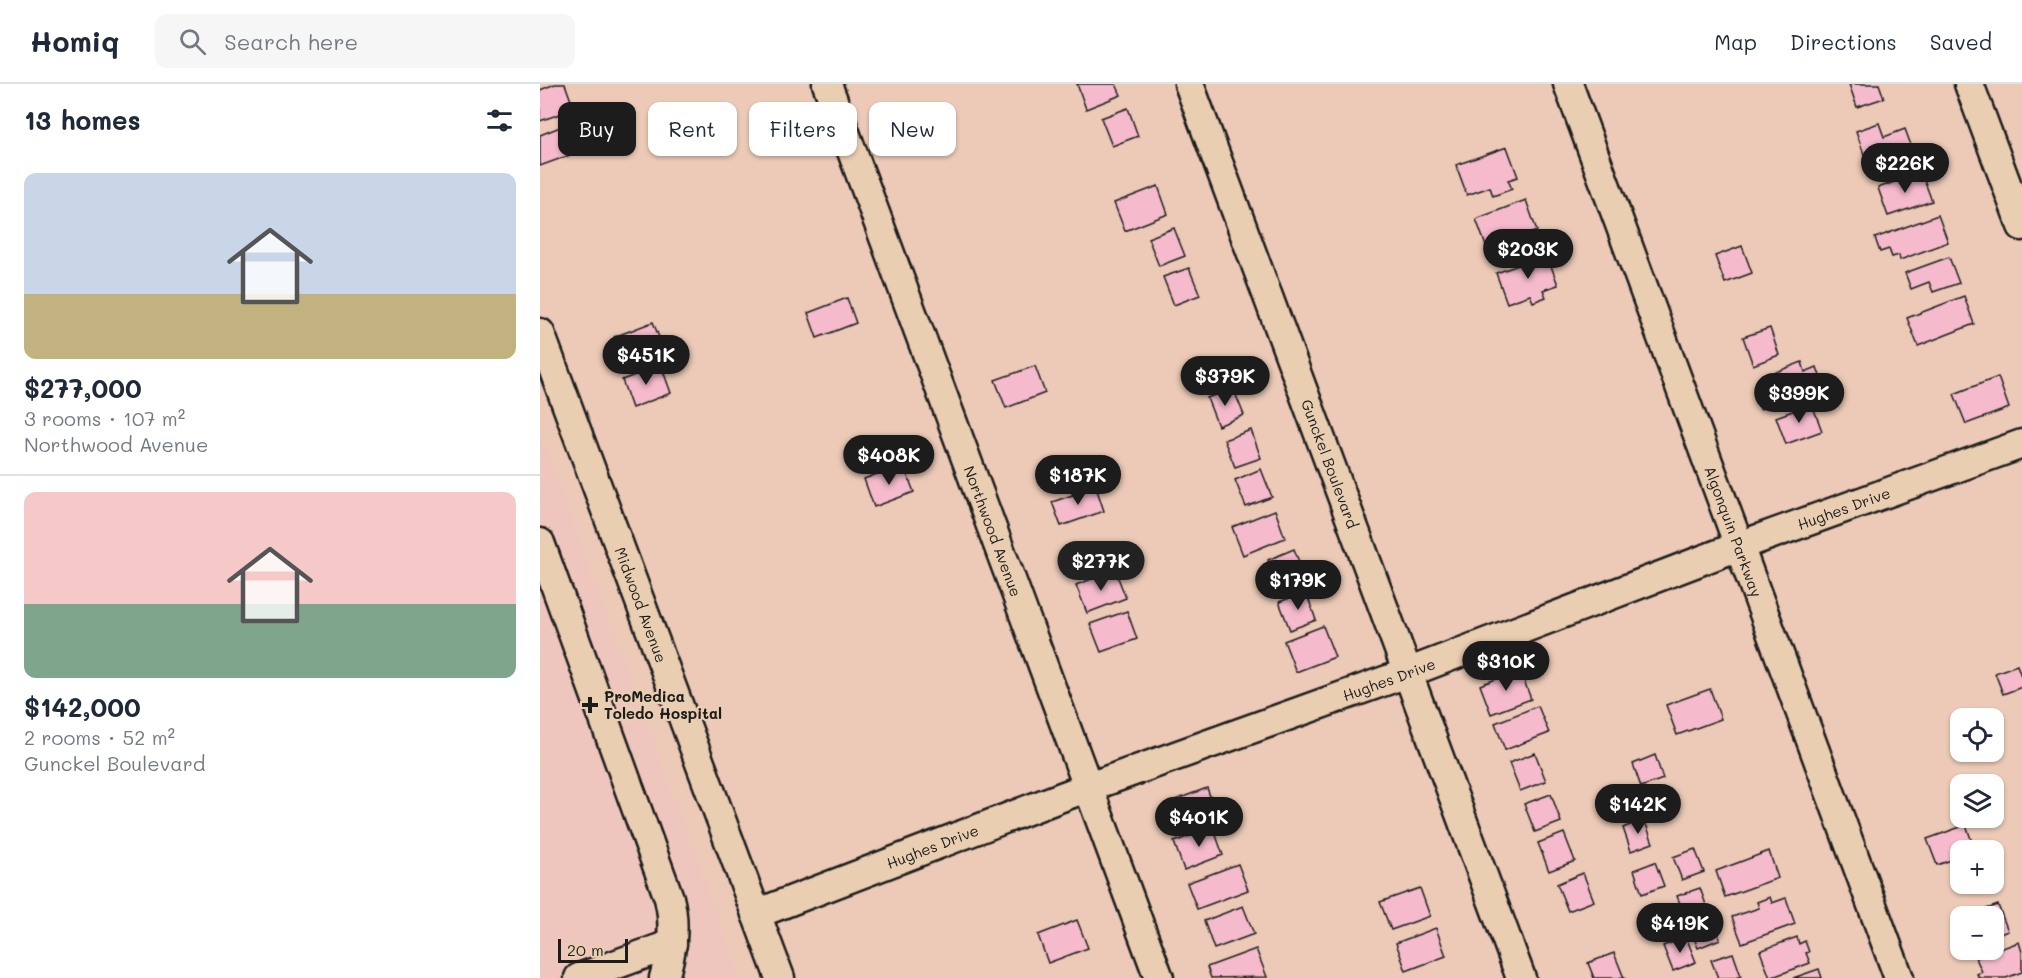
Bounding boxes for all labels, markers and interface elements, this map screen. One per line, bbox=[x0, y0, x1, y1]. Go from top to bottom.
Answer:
search box bbox=[155, 14, 575, 68]
text: Homiq bbox=[30, 23, 119, 59]
icon: search bbox=[176, 25, 209, 58]
text: Search here bbox=[224, 27, 358, 56]
text: Map bbox=[1714, 28, 1757, 55]
text: Directions bbox=[1790, 28, 1897, 55]
text: Saved bbox=[1930, 28, 1992, 55]
chip: Buy bbox=[558, 102, 636, 156]
chip: Rent bbox=[648, 102, 737, 156]
chip: Filters bbox=[749, 102, 857, 156]
chip: New bbox=[869, 102, 956, 156]
text: 13 homes bbox=[24, 103, 141, 137]
icon: filters bbox=[483, 104, 516, 137]
pin: $226K bbox=[1863, 143, 1947, 194]
text: $226K bbox=[1875, 149, 1935, 175]
icon: home bbox=[216, 212, 324, 320]
pin: $203K bbox=[1486, 229, 1570, 280]
text: $203K bbox=[1497, 235, 1559, 261]
pin: $451K bbox=[604, 335, 688, 386]
text: $451K bbox=[617, 341, 675, 367]
pin: $379K bbox=[1183, 356, 1267, 407]
text: $379K bbox=[1195, 362, 1255, 388]
text: $277,000 bbox=[24, 371, 142, 405]
pin: $399K bbox=[1757, 373, 1841, 424]
text: $399K bbox=[1768, 379, 1830, 405]
street label: Gunckel Boulevard bbox=[1297, 396, 1363, 531]
text: 3 rooms · 107 m² bbox=[24, 405, 185, 431]
text: Northwood Avenue bbox=[24, 431, 208, 457]
pin: $408K bbox=[847, 435, 931, 486]
text: $408K bbox=[857, 441, 921, 467]
pin: $187K bbox=[1036, 455, 1120, 506]
text: $187K bbox=[1049, 461, 1107, 487]
street label: Northwood Avenue bbox=[960, 463, 1027, 599]
street label: Algonquin Parkway bbox=[1700, 463, 1767, 600]
street label: Hughes Drive bbox=[1795, 482, 1893, 534]
icon: home bbox=[216, 531, 324, 639]
pin: $277K bbox=[1059, 541, 1143, 592]
street label: Midwood Avenue bbox=[611, 544, 672, 665]
text: $277K bbox=[1072, 547, 1130, 573]
pin: $179K bbox=[1256, 560, 1340, 611]
text: $179K bbox=[1269, 566, 1327, 592]
pin: $310K bbox=[1464, 641, 1548, 692]
text: $310K bbox=[1476, 647, 1536, 673]
street label: Hughes Drive bbox=[1340, 653, 1438, 705]
place label: ProMedica Toledo Hospital bbox=[604, 686, 722, 723]
text: $142,000 bbox=[24, 690, 141, 724]
marker: ProMedica Toledo Hospital bbox=[581, 696, 599, 714]
map controls bbox=[1950, 708, 2004, 960]
button: locate bbox=[1950, 708, 2004, 762]
text: 2 rooms · 52 m² bbox=[24, 724, 175, 750]
text: Gunckel Boulevard bbox=[24, 750, 205, 776]
button: layers bbox=[1950, 774, 2004, 828]
pin: $142K bbox=[1596, 784, 1680, 835]
text: $142K bbox=[1609, 790, 1667, 816]
pin: $401K bbox=[1157, 797, 1241, 848]
text: $401K bbox=[1169, 803, 1229, 829]
street label: Hughes Drive bbox=[884, 820, 981, 873]
button: + bbox=[1950, 840, 2004, 894]
pin: $419K bbox=[1638, 903, 1722, 954]
button: − bbox=[1950, 906, 2004, 960]
text: $419K bbox=[1650, 909, 1710, 935]
scale bar bbox=[558, 936, 628, 964]
text: 20 m bbox=[567, 939, 604, 960]

